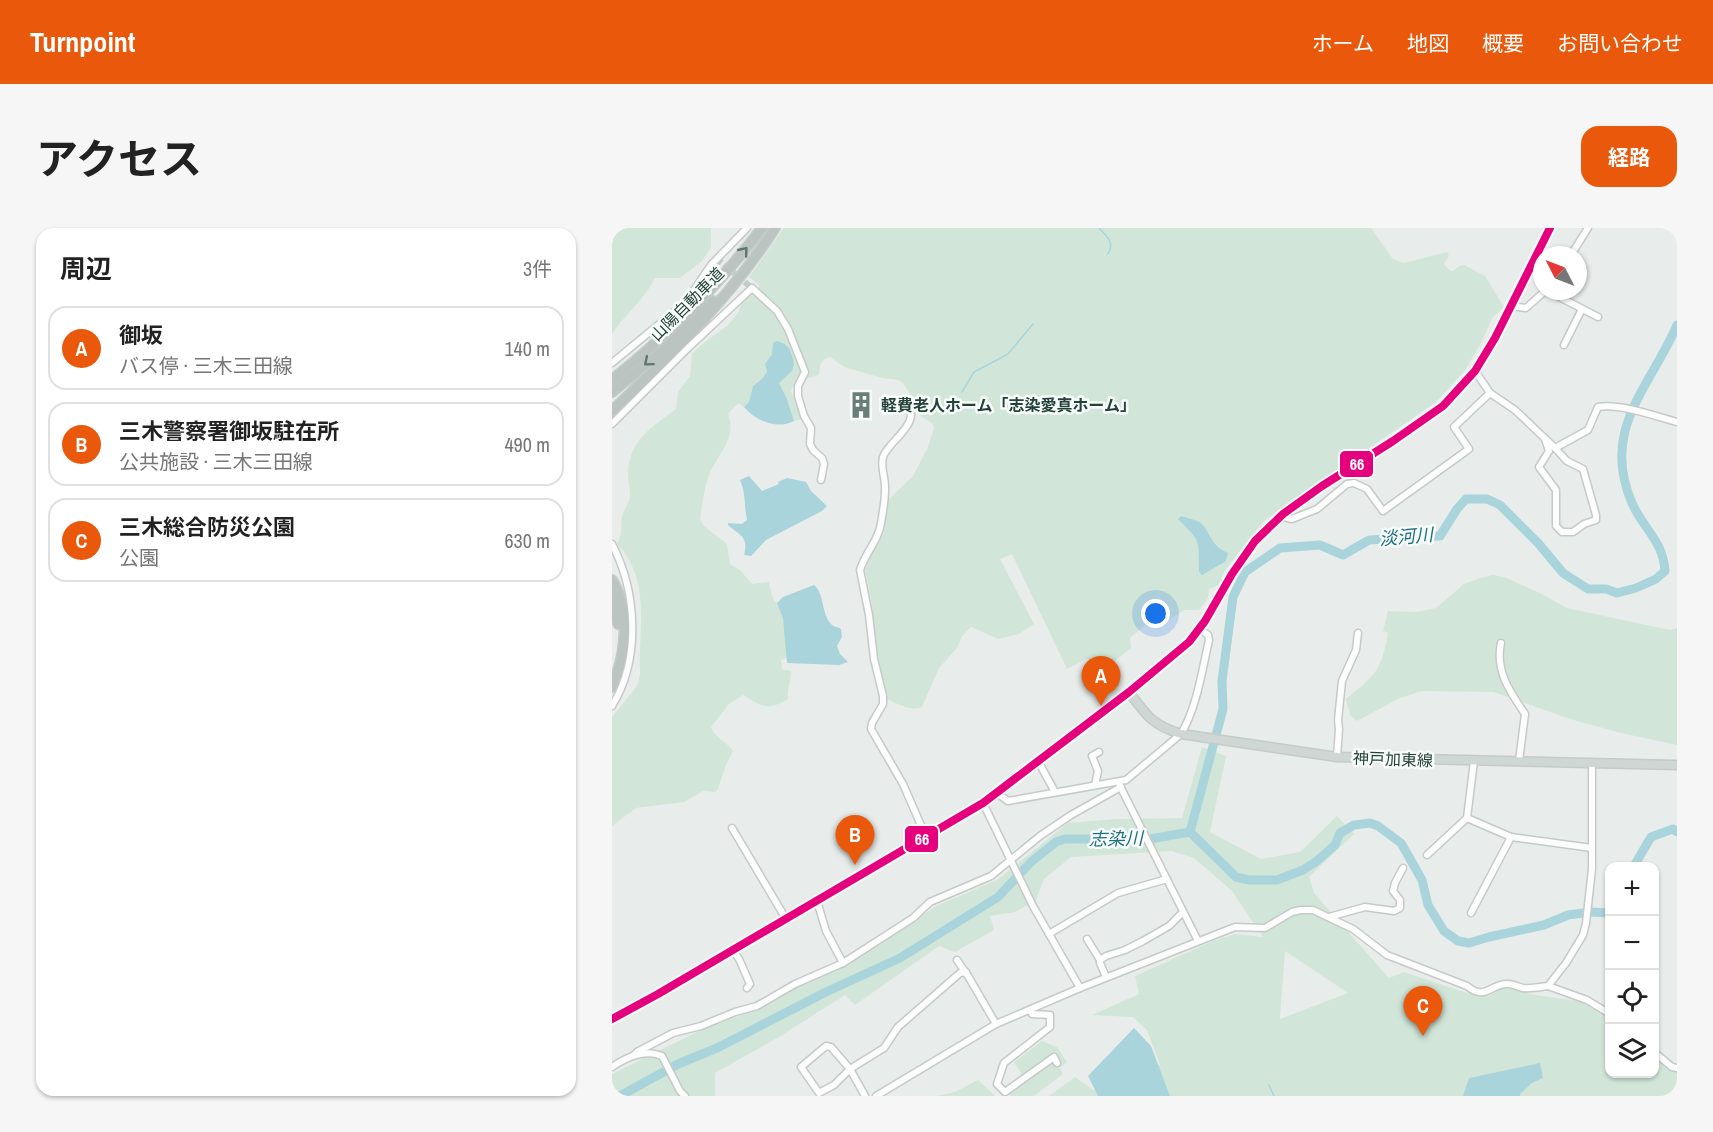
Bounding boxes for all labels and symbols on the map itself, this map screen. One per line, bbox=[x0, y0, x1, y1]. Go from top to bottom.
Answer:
north arrow bbox=[1533, 246, 1587, 300]
one-way arrow bbox=[736, 247, 747, 258]
street label: 山陽自動車道 bbox=[645, 262, 729, 346]
one-way arrow bbox=[644, 355, 655, 366]
building icon: 軽費老人ホーム「志染愛真ホーム」 bbox=[846, 390, 876, 420]
place label: 軽費老人ホーム「志染愛真ホーム」 bbox=[881, 394, 1136, 416]
line badge: 66 bbox=[1339, 450, 1374, 478]
text: 66 bbox=[1350, 453, 1364, 475]
water label: 淡河川 bbox=[1378, 522, 1436, 551]
your location bbox=[1141, 599, 1170, 628]
pin: A bbox=[1082, 656, 1120, 706]
street label: 神戸加東線 bbox=[1353, 747, 1433, 771]
pin: B bbox=[836, 816, 874, 865]
line badge: 66 bbox=[904, 825, 939, 853]
water label: 志染川 bbox=[1089, 825, 1145, 851]
text: 66 bbox=[915, 828, 929, 850]
pin: C bbox=[1404, 986, 1442, 1036]

